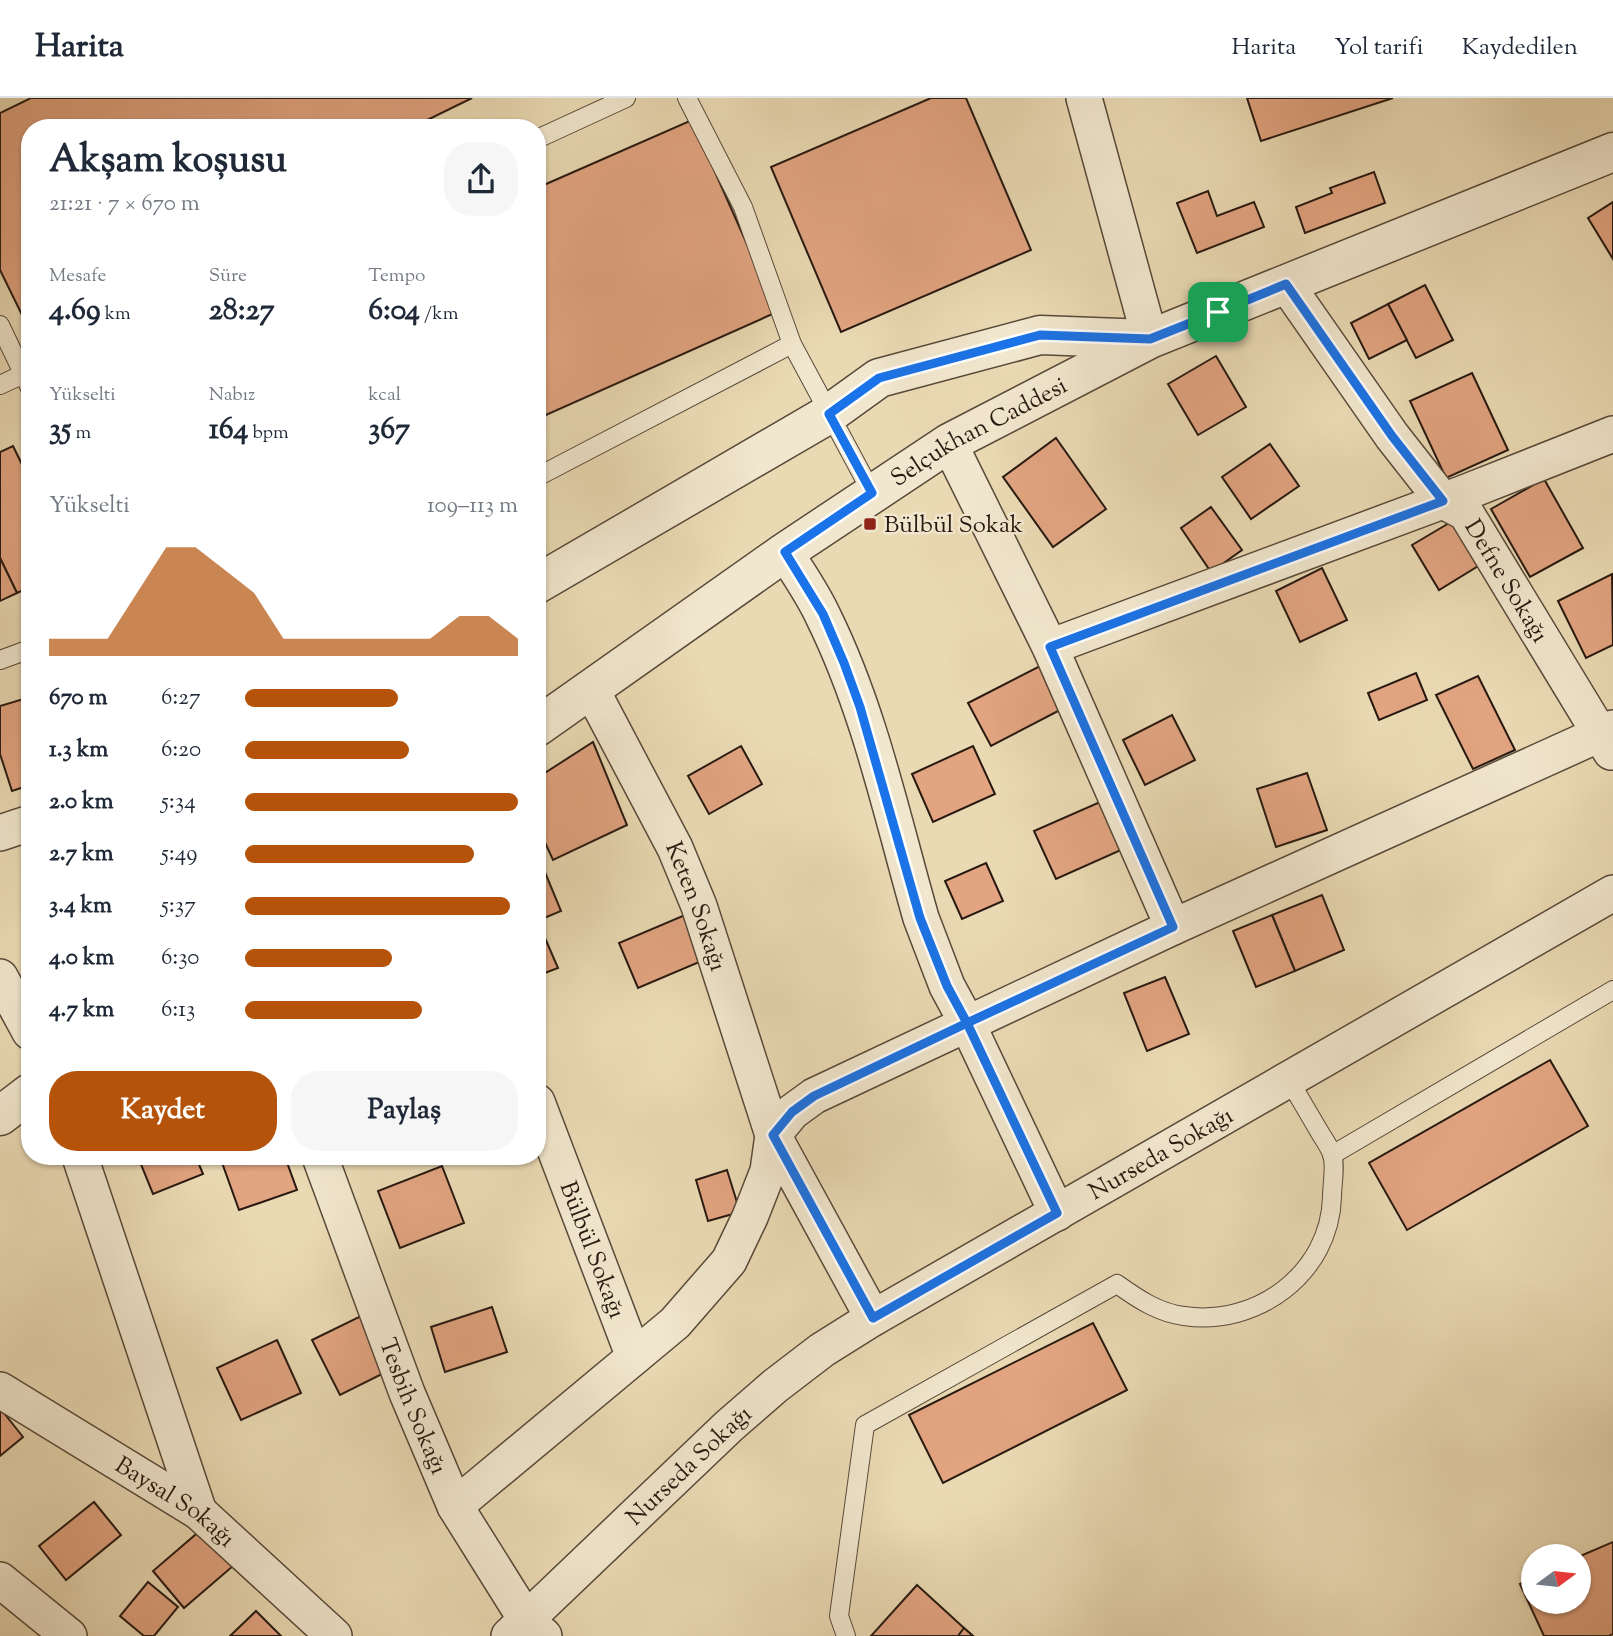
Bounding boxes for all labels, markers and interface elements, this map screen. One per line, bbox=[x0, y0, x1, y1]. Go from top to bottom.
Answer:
text: Harita bbox=[35, 24, 124, 72]
text: Harita bbox=[1232, 31, 1296, 65]
text: Yol tarifi bbox=[1334, 31, 1424, 65]
text: Kaydedilen bbox=[1462, 31, 1578, 65]
text: Akşam koşusu bbox=[49, 135, 287, 189]
button: share bbox=[444, 142, 518, 216]
text: 21:21 · 7 × 670 m bbox=[49, 188, 200, 221]
text: Mesafe bbox=[49, 263, 106, 290]
text: Süre bbox=[209, 263, 247, 290]
text: Tempo bbox=[368, 263, 425, 290]
pin bbox=[1188, 282, 1248, 342]
text: 4.69 bbox=[49, 290, 101, 333]
text: 28:27 bbox=[209, 290, 275, 333]
text: 6:04 bbox=[368, 290, 420, 333]
icon: arrive bbox=[1199, 293, 1237, 331]
text: km bbox=[101, 301, 131, 328]
text: /km bbox=[420, 301, 458, 328]
street label: Selçukhan Caddesi bbox=[885, 370, 1074, 496]
text: Yükselti bbox=[49, 382, 116, 409]
text: Nabız bbox=[209, 382, 255, 409]
text: kcal bbox=[368, 382, 401, 409]
text: 35 bbox=[49, 409, 71, 452]
text: 164 bbox=[209, 409, 248, 452]
text: 367 bbox=[368, 409, 410, 452]
text: m bbox=[71, 420, 91, 447]
text: bpm bbox=[248, 420, 289, 447]
text: Yükselti bbox=[49, 490, 130, 523]
text: 109–113 m bbox=[427, 490, 518, 523]
place label: Bülbül Sokak bbox=[884, 509, 1023, 543]
street label: Defne Sokağı bbox=[1455, 514, 1556, 650]
marker: Bülbül Sokak bbox=[862, 516, 878, 532]
text: 670 m bbox=[49, 682, 108, 715]
text: 6:27 bbox=[161, 682, 200, 715]
text: 1.3 km bbox=[49, 734, 108, 767]
text: 6:20 bbox=[161, 734, 201, 767]
text: 2.0 km bbox=[49, 786, 114, 819]
text: 5:34 bbox=[161, 786, 196, 819]
street label: Keten Sokağı bbox=[655, 837, 734, 976]
text: 2.7 km bbox=[49, 838, 114, 871]
text: 5:49 bbox=[161, 838, 197, 871]
text: 3.4 km bbox=[49, 890, 112, 923]
text: 5:37 bbox=[161, 890, 196, 923]
text: 4.0 km bbox=[49, 942, 114, 975]
text: 6:30 bbox=[161, 942, 199, 975]
text: 4.7 km bbox=[49, 994, 114, 1027]
text: 6:13 bbox=[161, 994, 195, 1027]
button: Kaydet bbox=[49, 1071, 277, 1151]
button: Paylaş bbox=[291, 1071, 518, 1151]
street label: Nurseda Sokağı bbox=[1083, 1099, 1240, 1210]
street label: Bülbül Sokağı bbox=[550, 1177, 633, 1324]
street label: Tesbih Sokağı bbox=[369, 1334, 455, 1480]
street label: Nurseda Sokağı bbox=[619, 1398, 760, 1534]
street label: Baysal Sokağı bbox=[108, 1449, 242, 1556]
north arrow bbox=[1521, 1544, 1591, 1614]
map controls bbox=[1521, 1544, 1591, 1614]

